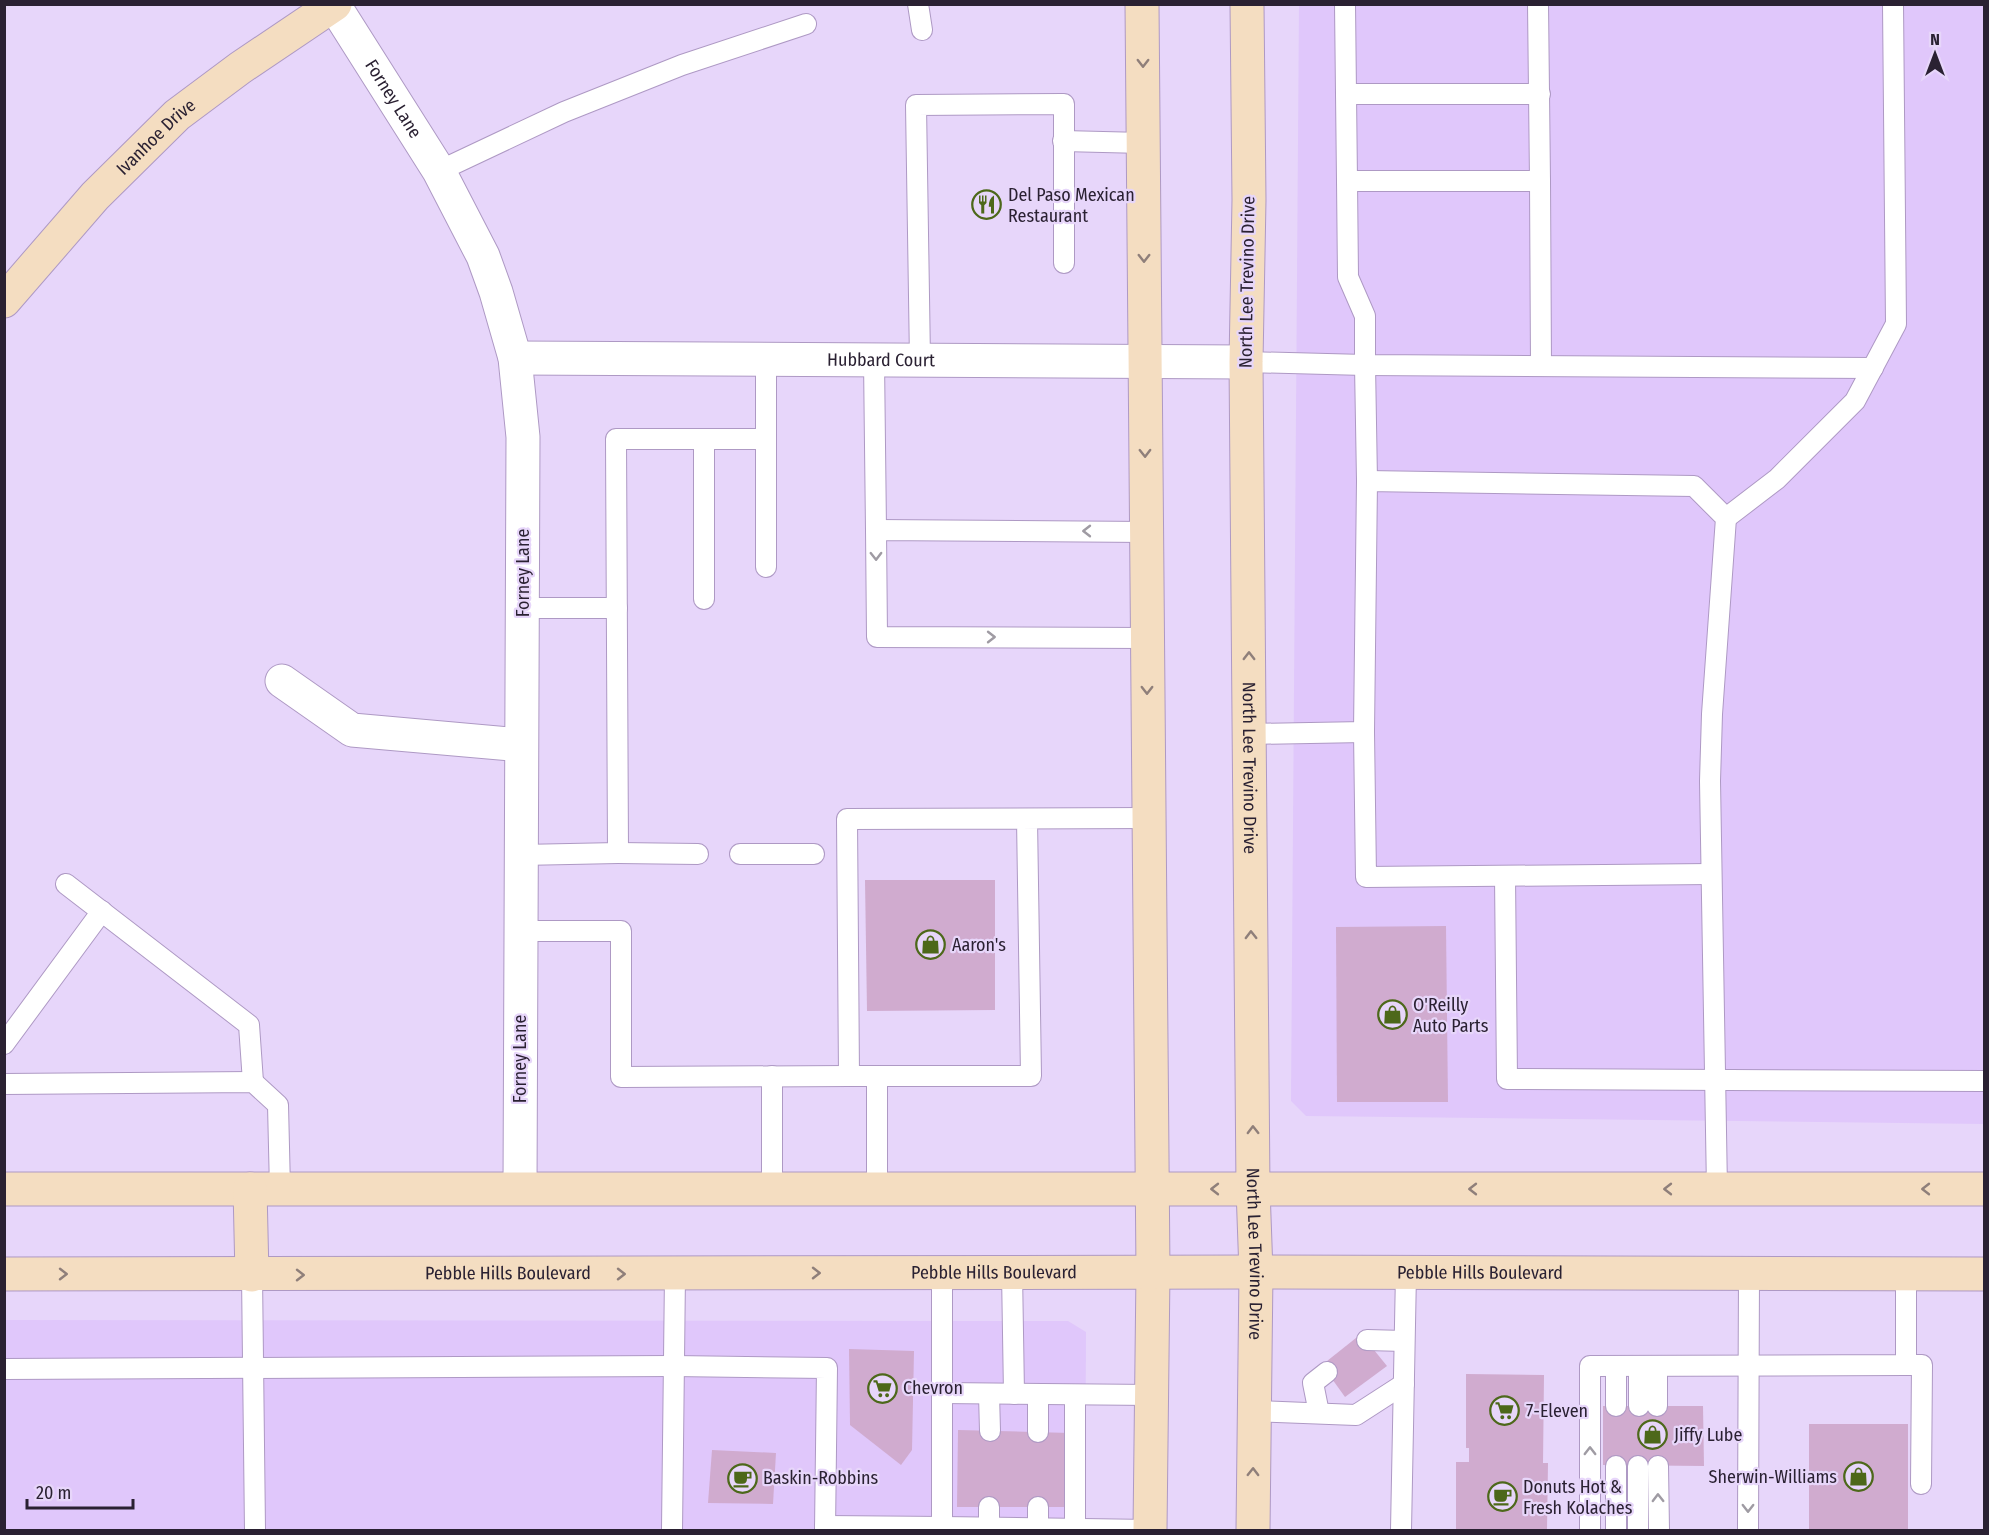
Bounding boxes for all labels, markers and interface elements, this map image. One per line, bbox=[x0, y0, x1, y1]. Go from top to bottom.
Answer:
north arrow bbox=[1905, 24, 1965, 84]
text: N bbox=[1930, 30, 1940, 49]
street label: Forney Lane bbox=[360, 55, 426, 142]
one-way arrow bbox=[1137, 58, 1149, 67]
street label: Ivanhoe Drive bbox=[112, 94, 200, 180]
place label: Del Paso Mexican Restaurant bbox=[1008, 184, 1135, 227]
restaurant icon: Del Paso Mexican Restaurant bbox=[971, 189, 1003, 221]
street label: North Lee Trevino Drive bbox=[1234, 196, 1260, 368]
one-way arrow bbox=[1138, 253, 1150, 262]
street label: Hubbard Court bbox=[827, 349, 935, 371]
one-way arrow bbox=[1139, 448, 1151, 457]
one-way arrow bbox=[1083, 525, 1092, 537]
street label: Forney Lane bbox=[512, 529, 534, 617]
one-way arrow bbox=[870, 552, 882, 561]
one-way arrow bbox=[987, 631, 996, 644]
one-way arrow bbox=[1242, 652, 1255, 661]
street label: North Lee Trevino Drive bbox=[1238, 682, 1261, 854]
one-way arrow bbox=[1141, 685, 1153, 694]
shop icon: Aaron's bbox=[915, 929, 947, 961]
one-way arrow bbox=[1245, 931, 1257, 940]
place label: Aaron's bbox=[952, 934, 1006, 956]
place label: O'Reilly Auto Parts bbox=[1413, 994, 1489, 1037]
shop icon: O'Reilly Auto Parts bbox=[1376, 999, 1408, 1031]
street label: Forney Lane bbox=[509, 1015, 531, 1103]
one-way arrow bbox=[1247, 1126, 1259, 1135]
street label: North Lee Trevino Drive bbox=[1242, 1168, 1267, 1340]
one-way arrow bbox=[1211, 1183, 1220, 1195]
one-way arrow bbox=[1469, 1183, 1478, 1195]
one-way arrow bbox=[1664, 1183, 1673, 1195]
one-way arrow bbox=[1922, 1183, 1931, 1195]
street label: Pebble Hills Boulevard bbox=[911, 1261, 1077, 1284]
street label: Pebble Hills Boulevard bbox=[1397, 1261, 1563, 1284]
street label: Pebble Hills Boulevard bbox=[425, 1262, 591, 1284]
one-way arrow bbox=[811, 1267, 820, 1279]
one-way arrow bbox=[58, 1268, 67, 1280]
one-way arrow bbox=[616, 1268, 625, 1280]
one-way arrow bbox=[295, 1269, 304, 1281]
supermarket icon: Chevron bbox=[866, 1372, 898, 1404]
place label: Chevron bbox=[903, 1377, 963, 1399]
supermarket icon: 7-Eleven bbox=[1489, 1395, 1521, 1427]
place label: 7-Eleven bbox=[1526, 1400, 1588, 1422]
shop icon: Jiffy Lube bbox=[1637, 1419, 1669, 1451]
place label: Jiffy Lube bbox=[1674, 1424, 1742, 1446]
one-way arrow bbox=[1584, 1447, 1596, 1456]
shop icon: Sherwin-Williams bbox=[1842, 1461, 1874, 1493]
cafe icon: Baskin-Robbins bbox=[726, 1462, 758, 1494]
place label: Sherwin-Williams bbox=[1709, 1466, 1837, 1488]
place label: Baskin-Robbins bbox=[763, 1467, 878, 1489]
one-way arrow bbox=[1247, 1468, 1260, 1477]
scale bar bbox=[27, 1472, 134, 1510]
place label: Donuts Hot & Fresh Kolaches bbox=[1523, 1476, 1633, 1519]
cafe icon: Donuts Hot & Fresh Kolaches bbox=[1486, 1481, 1518, 1513]
text: 20 m bbox=[36, 1482, 71, 1504]
one-way arrow bbox=[1652, 1494, 1664, 1503]
one-way arrow bbox=[1742, 1504, 1754, 1513]

